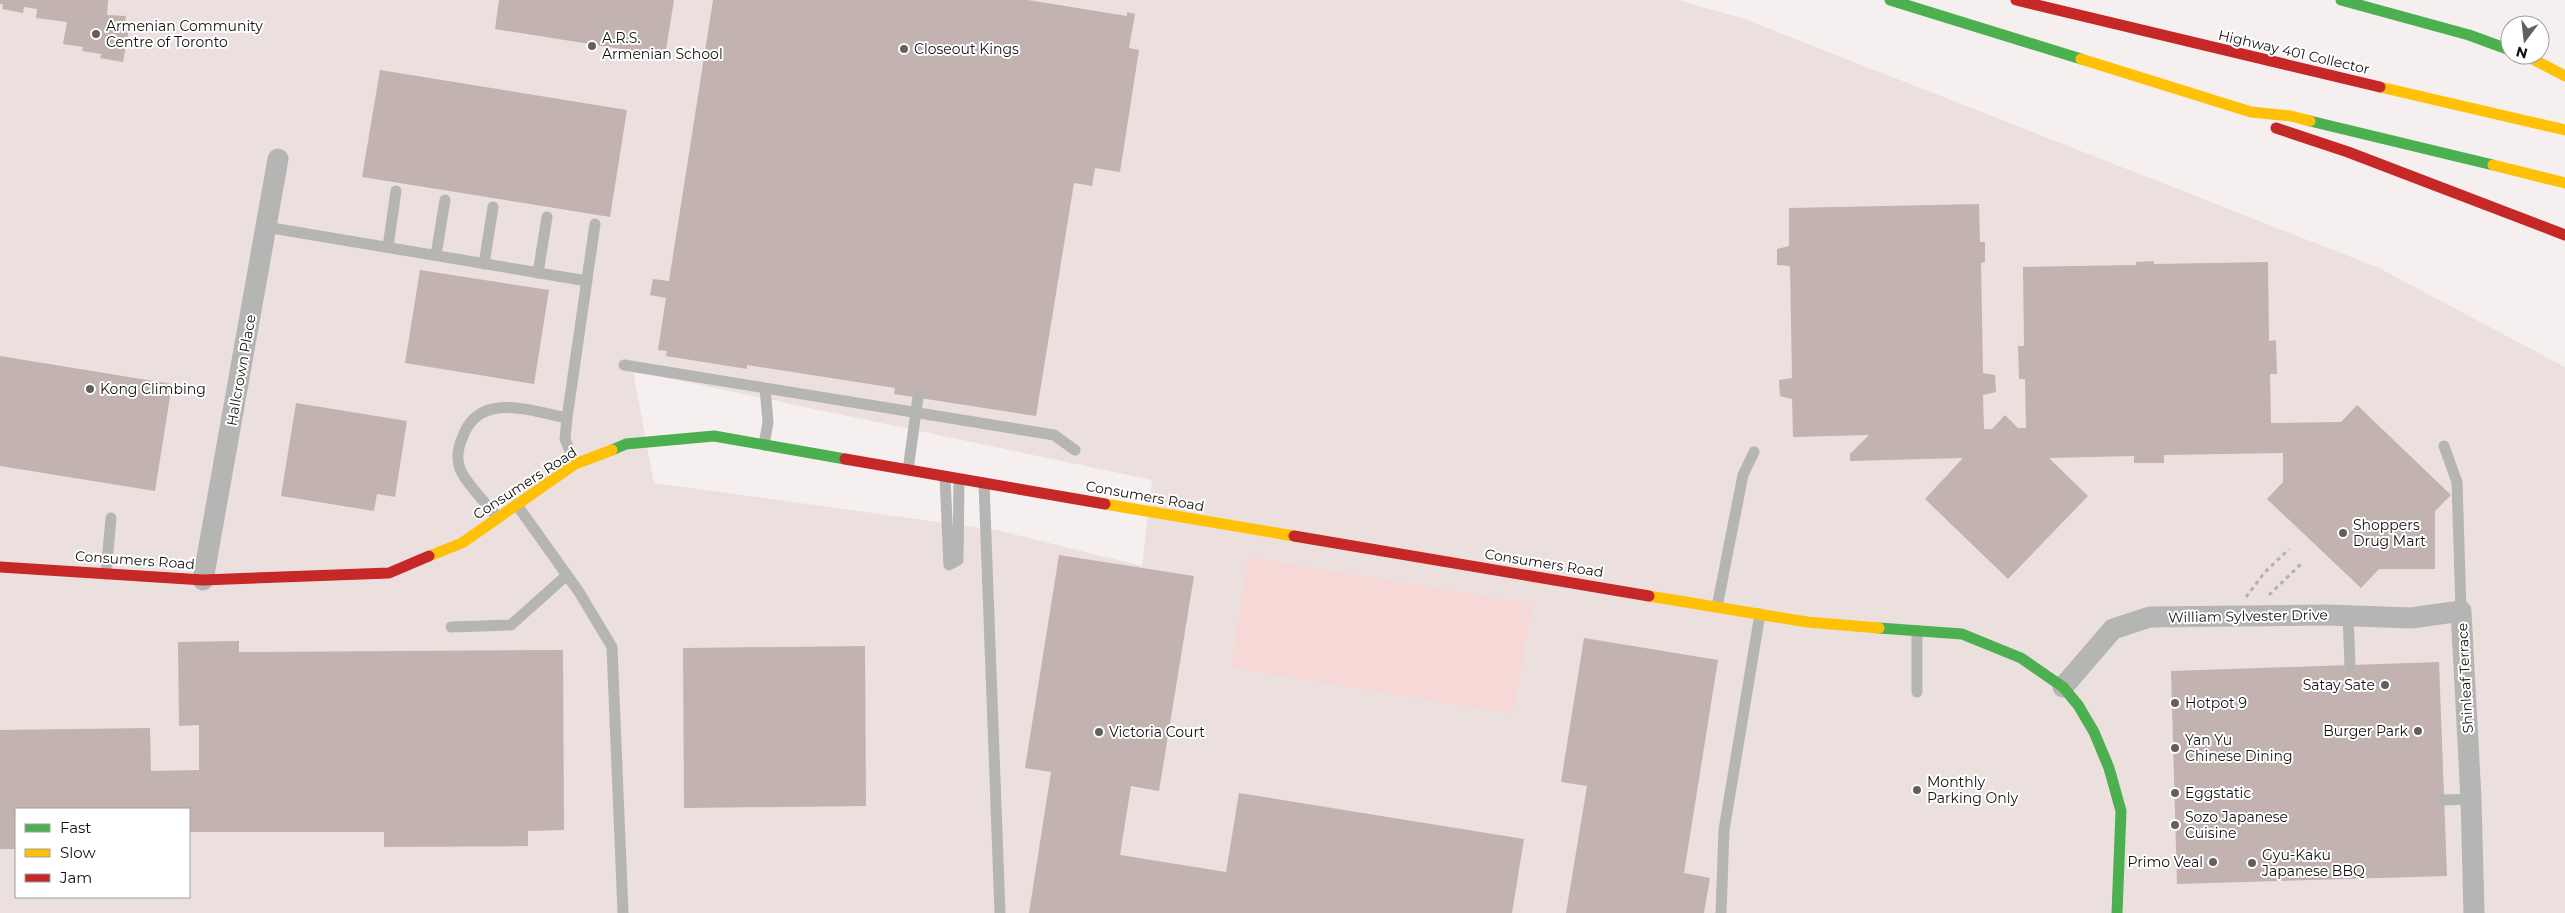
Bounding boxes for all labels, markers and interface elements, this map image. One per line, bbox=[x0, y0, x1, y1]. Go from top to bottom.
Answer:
north arrow bbox=[2500, 15, 2550, 65]
place label: Armenian Community Centre of Toronto bbox=[106, 17, 263, 51]
street label: Highway 401 Collector bbox=[2217, 26, 2372, 78]
marker: Armenian Community Centre of Toronto bbox=[90, 28, 102, 40]
place label: A.R.S. Armenian School bbox=[602, 29, 723, 63]
marker: A.R.S. Armenian School bbox=[586, 40, 598, 52]
place label: Closeout Kings bbox=[914, 40, 1019, 58]
text: N bbox=[2514, 42, 2529, 63]
marker: Closeout Kings bbox=[898, 43, 910, 55]
street label: Hallcrown Place bbox=[222, 313, 260, 427]
place label: Kong Climbing bbox=[100, 380, 206, 398]
marker: Kong Climbing bbox=[84, 383, 96, 395]
street label: Consumers Road bbox=[470, 443, 580, 523]
street label: Consumers Road bbox=[1084, 477, 1206, 515]
place label: Shoppers Drug Mart bbox=[2353, 516, 2426, 550]
marker: Shoppers Drug Mart bbox=[2337, 527, 2349, 539]
street label: Consumers Road bbox=[1483, 545, 1605, 581]
street label: Consumers Road bbox=[74, 547, 196, 573]
street label: William Sylvester Drive bbox=[2168, 606, 2328, 626]
street label: Shinleaf Terrace bbox=[2453, 622, 2477, 734]
place label: Satay Sate bbox=[2303, 676, 2375, 694]
marker: Satay Sate bbox=[2379, 679, 2391, 691]
place label: Hotpot 9 bbox=[2185, 694, 2247, 712]
marker: Hotpot 9 bbox=[2169, 697, 2181, 709]
place label: Burger Park bbox=[2323, 722, 2409, 740]
place label: Victoria Court bbox=[1109, 723, 1205, 741]
marker: Burger Park bbox=[2412, 725, 2424, 737]
marker: Victoria Court bbox=[1093, 726, 1105, 738]
place label: Yan Yu Chinese Dining bbox=[2185, 731, 2293, 765]
marker: Yan Yu Chinese Dining bbox=[2169, 742, 2181, 754]
place label: Monthly Parking Only bbox=[1927, 773, 2018, 807]
marker: Monthly Parking Only bbox=[1911, 784, 1923, 796]
place label: Eggstatic bbox=[2185, 784, 2251, 802]
marker: Eggstatic bbox=[2169, 787, 2181, 799]
legend bbox=[15, 808, 190, 898]
place label: Sozo Japanese Cuisine bbox=[2185, 808, 2288, 842]
text: Fast bbox=[60, 818, 91, 837]
marker: Sozo Japanese Cuisine bbox=[2169, 819, 2181, 831]
text: Slow bbox=[60, 843, 96, 862]
place label: Gyu-Kaku Japanese BBQ bbox=[2261, 846, 2365, 880]
place label: Primo Veal bbox=[2127, 853, 2203, 871]
marker: Primo Veal bbox=[2207, 856, 2219, 868]
marker: Gyu-Kaku Japanese BBQ bbox=[2246, 857, 2258, 869]
text: Jam bbox=[59, 868, 92, 887]

